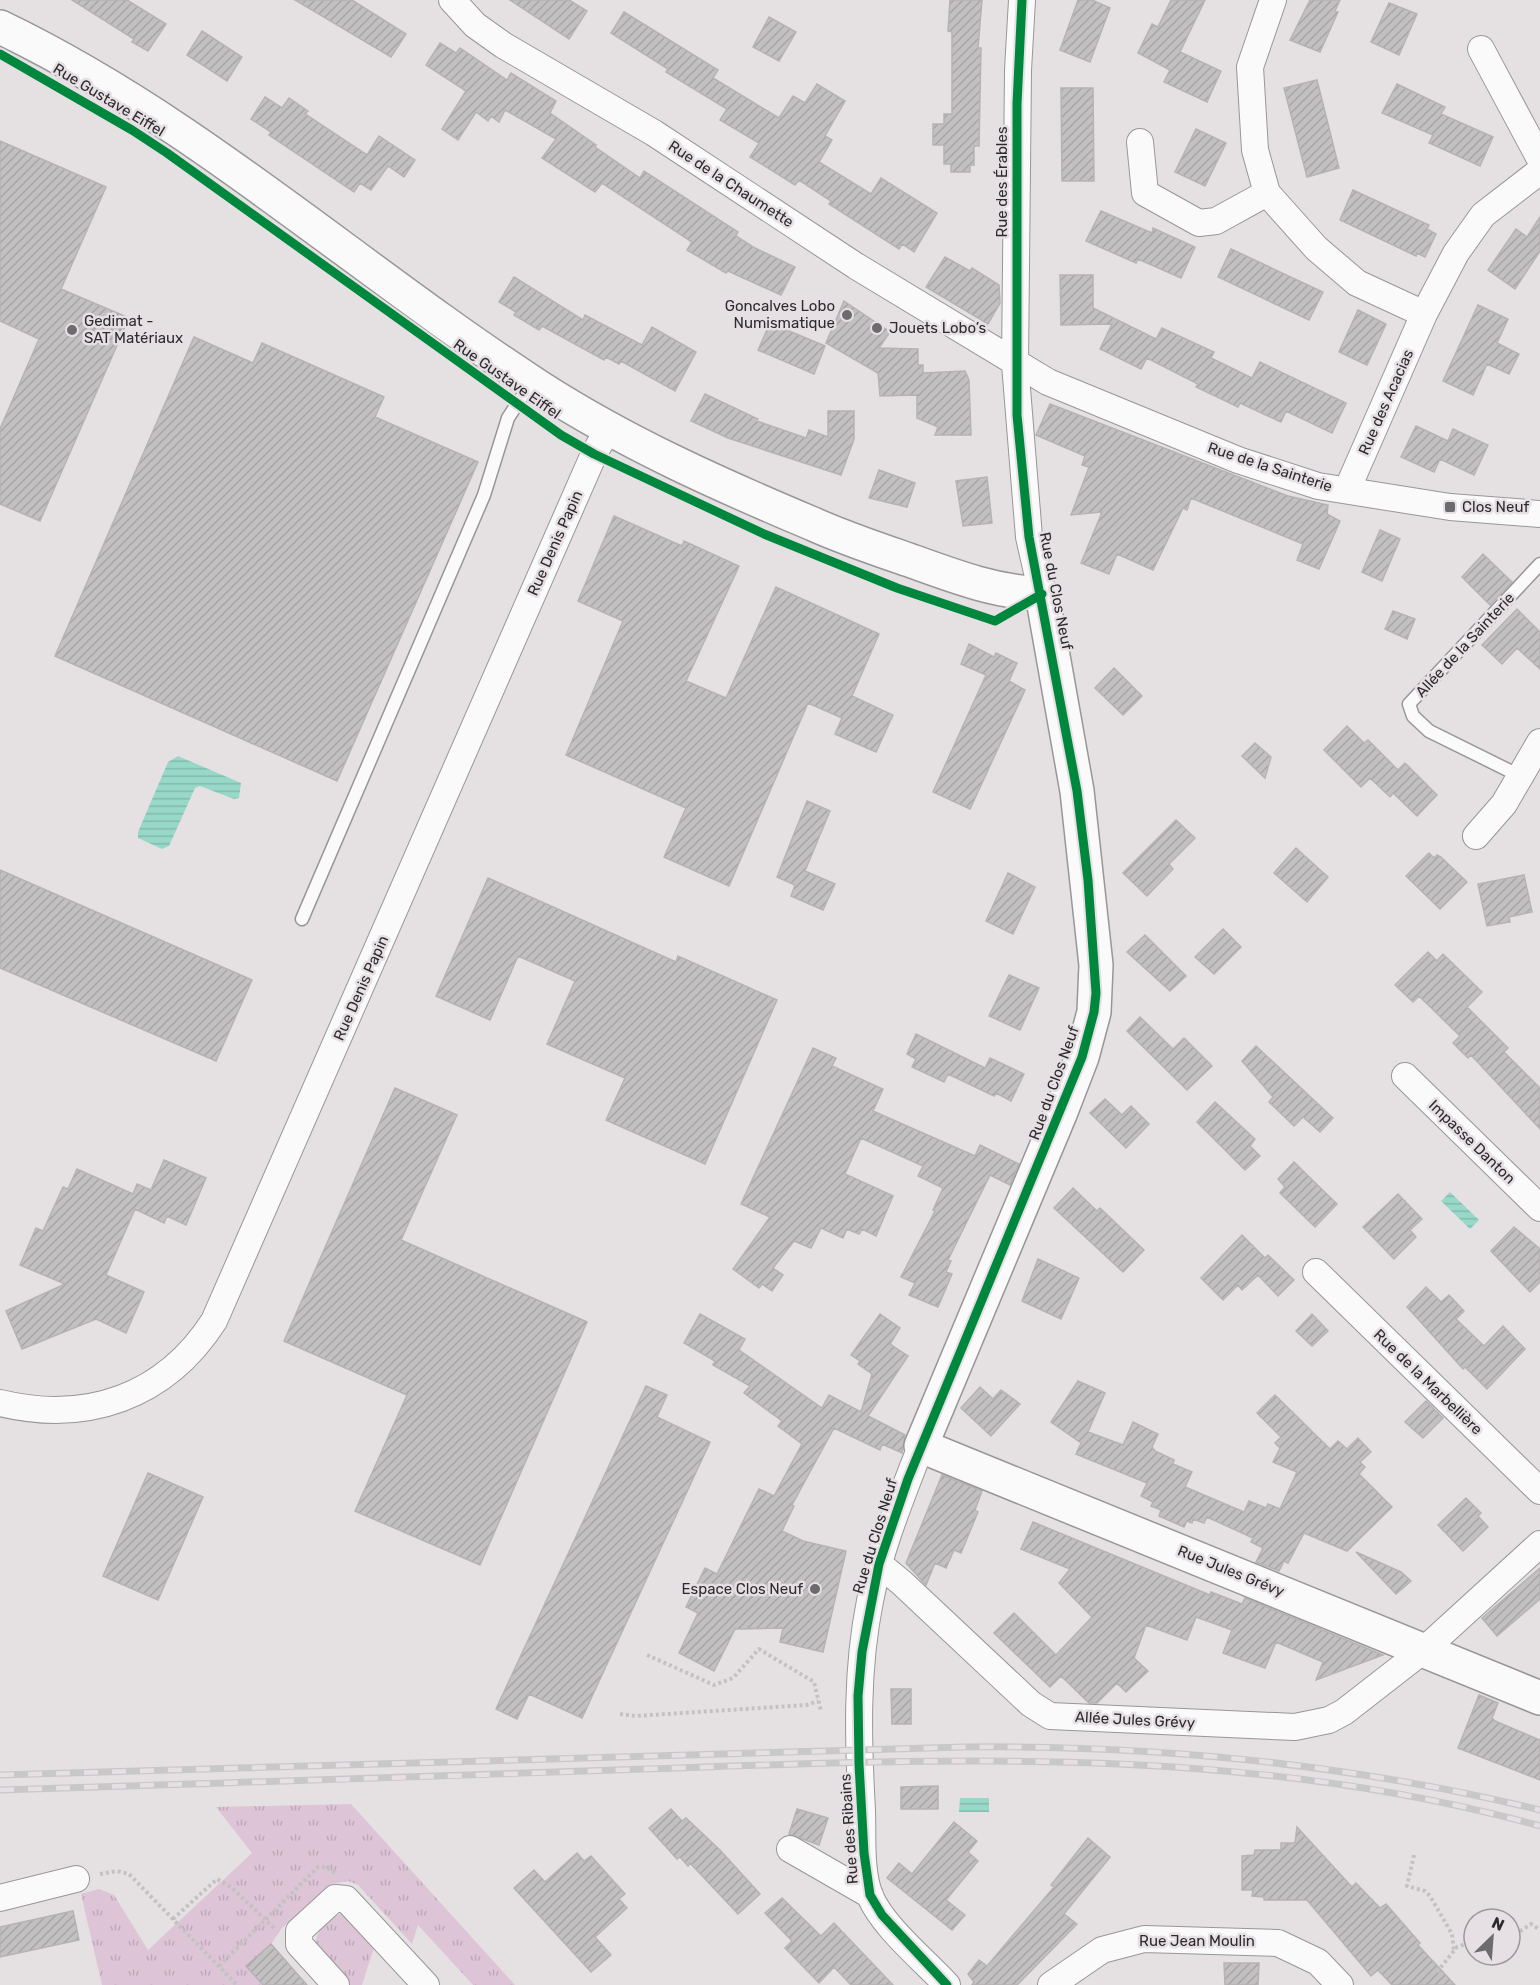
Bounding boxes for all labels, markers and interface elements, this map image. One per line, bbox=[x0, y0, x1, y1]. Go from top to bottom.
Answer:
street label: Rue Gustave Eiffel bbox=[50, 60, 168, 140]
street label: Rue des Érables bbox=[993, 126, 1011, 238]
street label: Rue de la Chaumette bbox=[665, 137, 797, 231]
place label: Goncalves Lobo Numismatique bbox=[725, 297, 835, 332]
marker: Goncalves Lobo Numismatique bbox=[840, 308, 854, 322]
place label: Gedimat - SAT Matériaux bbox=[84, 312, 183, 347]
place label: Jouets Lobo’s bbox=[889, 319, 987, 337]
marker: Jouets Lobo’s bbox=[870, 321, 884, 335]
marker: Gedimat - SAT Matériaux bbox=[65, 323, 79, 337]
street label: Rue Gustave Eiffel bbox=[450, 335, 564, 423]
street label: Rue des Acacias bbox=[1355, 346, 1417, 458]
street label: Rue de la Sainterie bbox=[1206, 438, 1334, 496]
street label: Rue Denis Papin bbox=[524, 488, 586, 598]
place label: Clos Neuf bbox=[1462, 498, 1529, 516]
marker: Clos Neuf bbox=[1443, 500, 1457, 514]
street label: Rue du Clos Neuf bbox=[1036, 531, 1076, 652]
street label: Allée de la Sainterie bbox=[1412, 589, 1518, 701]
street label: Rue Denis Papin bbox=[330, 933, 392, 1043]
street label: Rue du Clos Neuf bbox=[1025, 1023, 1083, 1142]
street label: Impasse Danton bbox=[1425, 1096, 1519, 1188]
street label: Rue de la Marbellière bbox=[1370, 1325, 1486, 1439]
street label: Rue du Clos Neuf bbox=[849, 1476, 901, 1596]
street label: Rue Jules Grévy bbox=[1175, 1541, 1287, 1601]
place label: Espace Clos Neuf bbox=[681, 1580, 803, 1598]
marker: Espace Clos Neuf bbox=[808, 1582, 822, 1596]
street label: Allée Jules Grévy bbox=[1075, 1708, 1195, 1732]
street label: Rue des Ribains bbox=[836, 1773, 862, 1885]
north arrow bbox=[1462, 1907, 1522, 1967]
text: N bbox=[1489, 1913, 1507, 1935]
street label: Rue Jean Moulin bbox=[1139, 1932, 1255, 1950]

